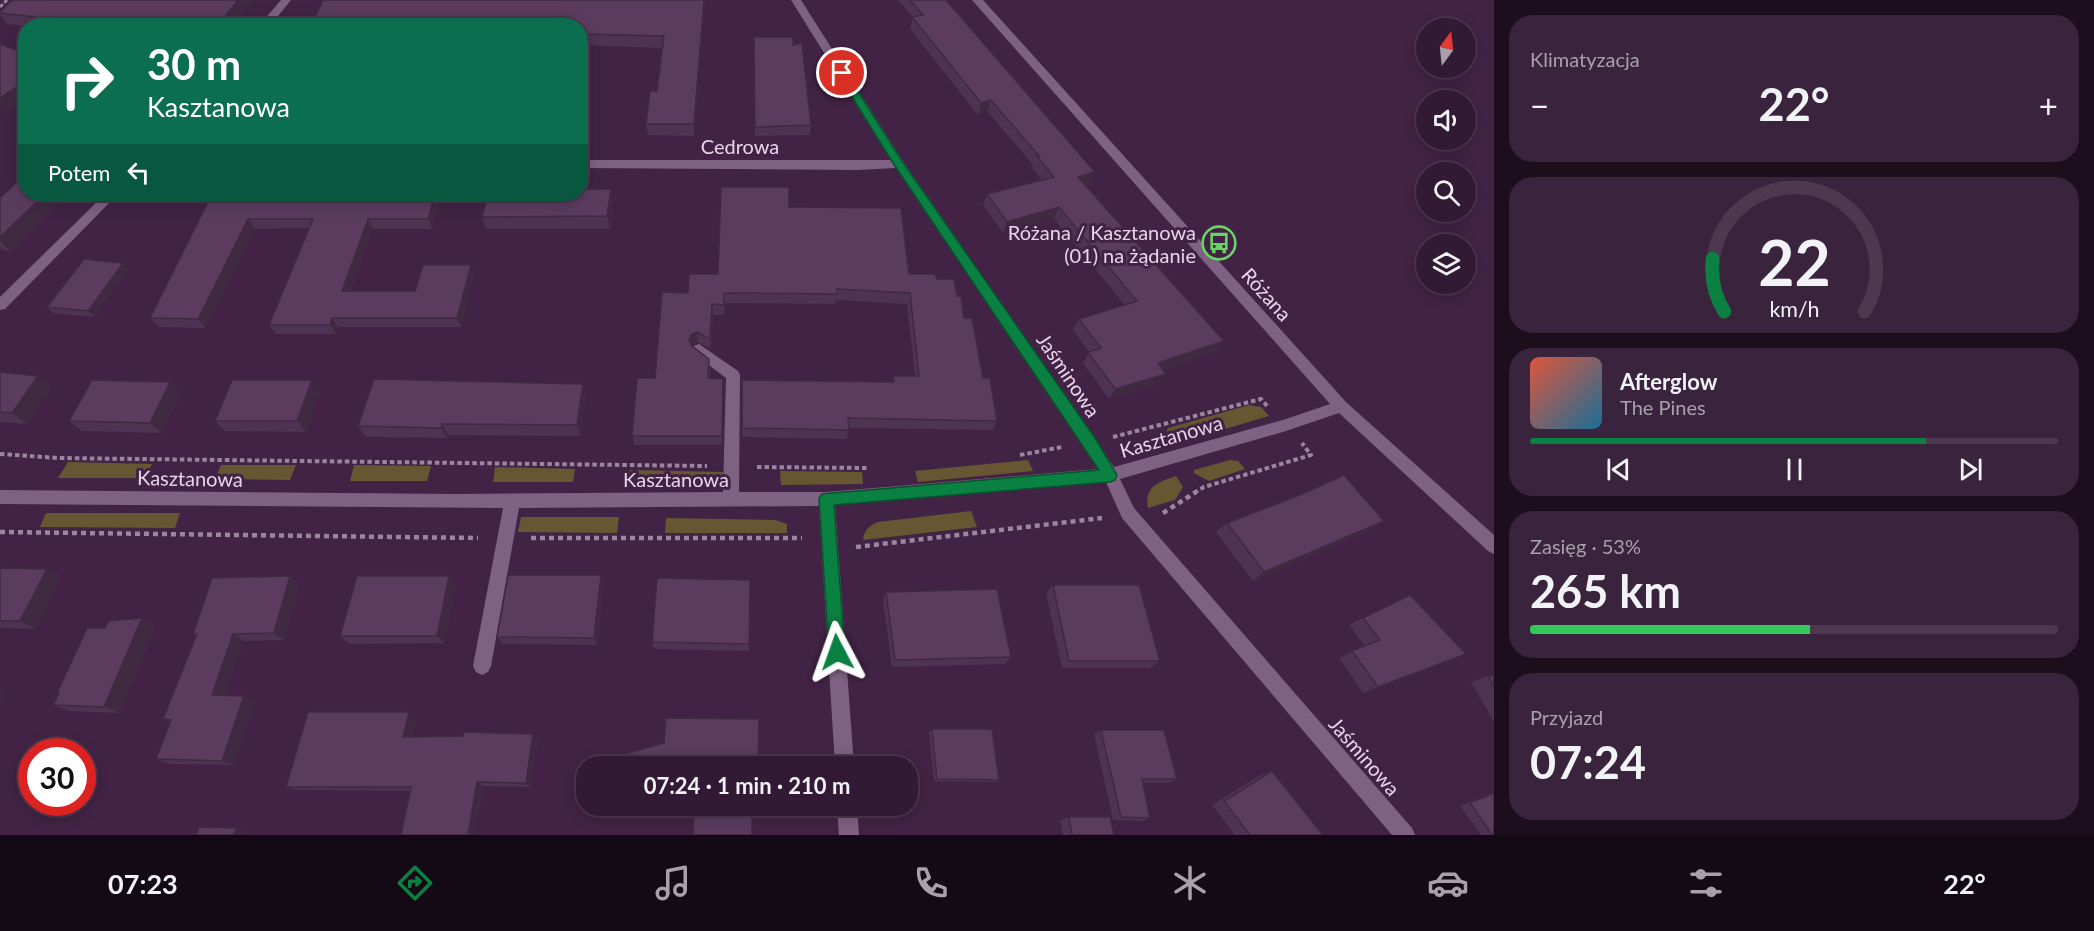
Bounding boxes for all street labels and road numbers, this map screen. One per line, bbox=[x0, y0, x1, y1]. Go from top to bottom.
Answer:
street label: Cedrowa bbox=[701, 134, 779, 158]
street label: Różana bbox=[1237, 263, 1297, 325]
street label: Jaśminowa bbox=[1032, 329, 1106, 421]
street label: Kasztanowa bbox=[1117, 410, 1225, 462]
street label: Kasztanowa bbox=[137, 465, 243, 491]
street label: Kasztanowa bbox=[623, 467, 729, 491]
street label: Jaśminowa bbox=[1325, 712, 1405, 800]

